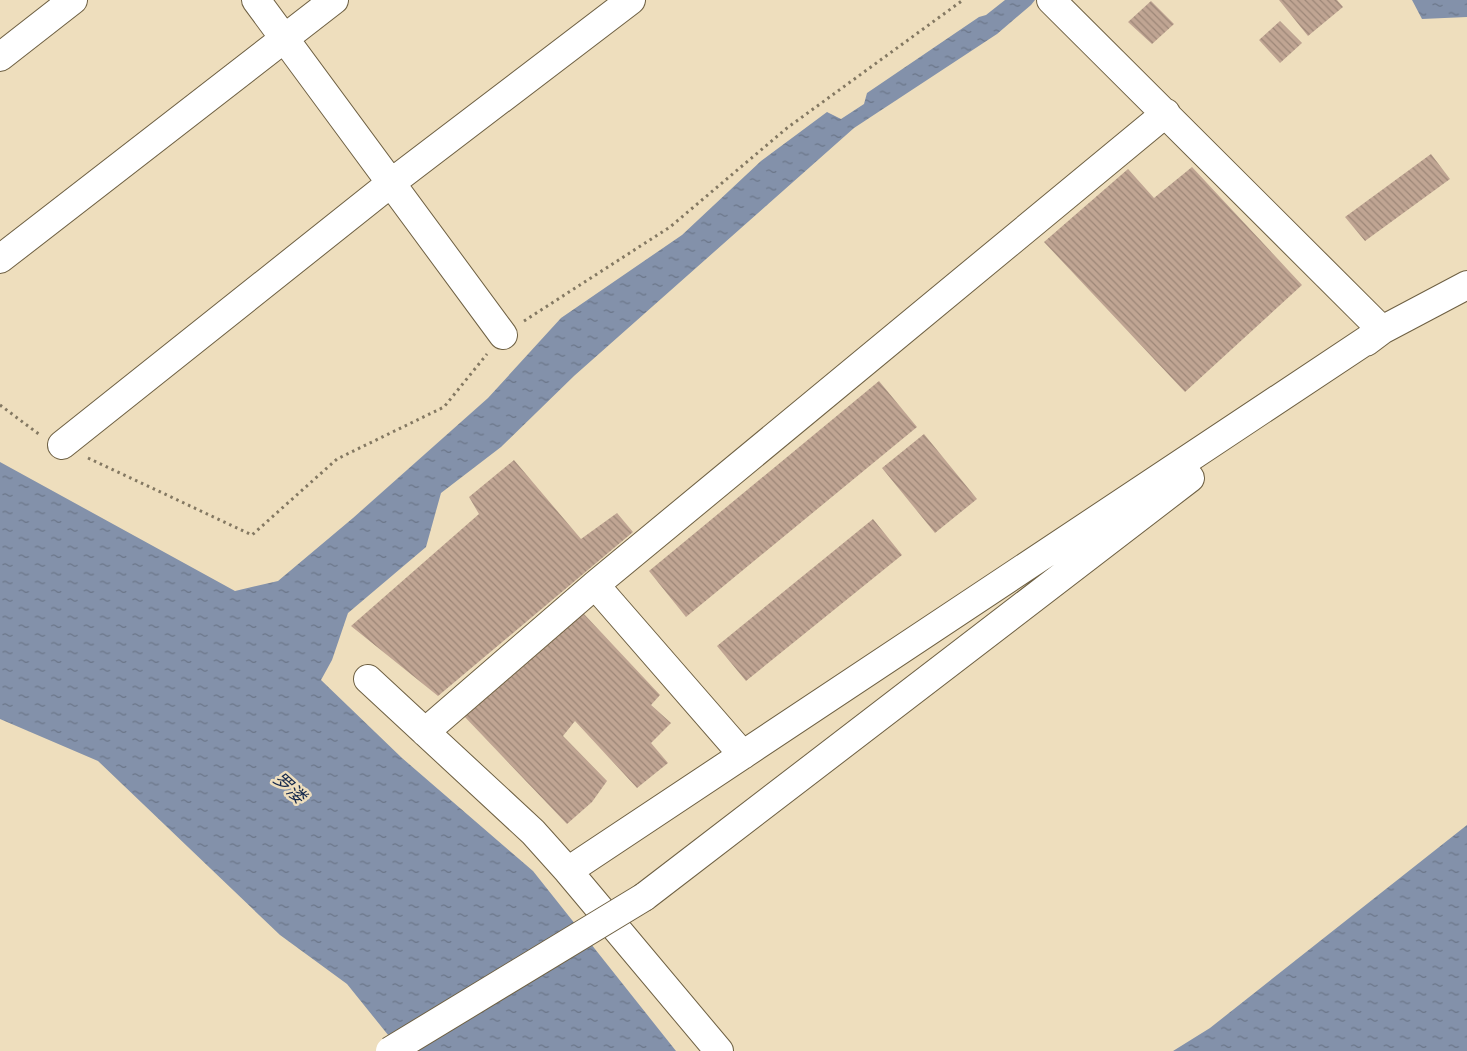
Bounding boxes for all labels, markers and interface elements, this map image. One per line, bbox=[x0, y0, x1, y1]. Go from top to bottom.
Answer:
water label: 罗溇 bbox=[269, 766, 313, 809]

